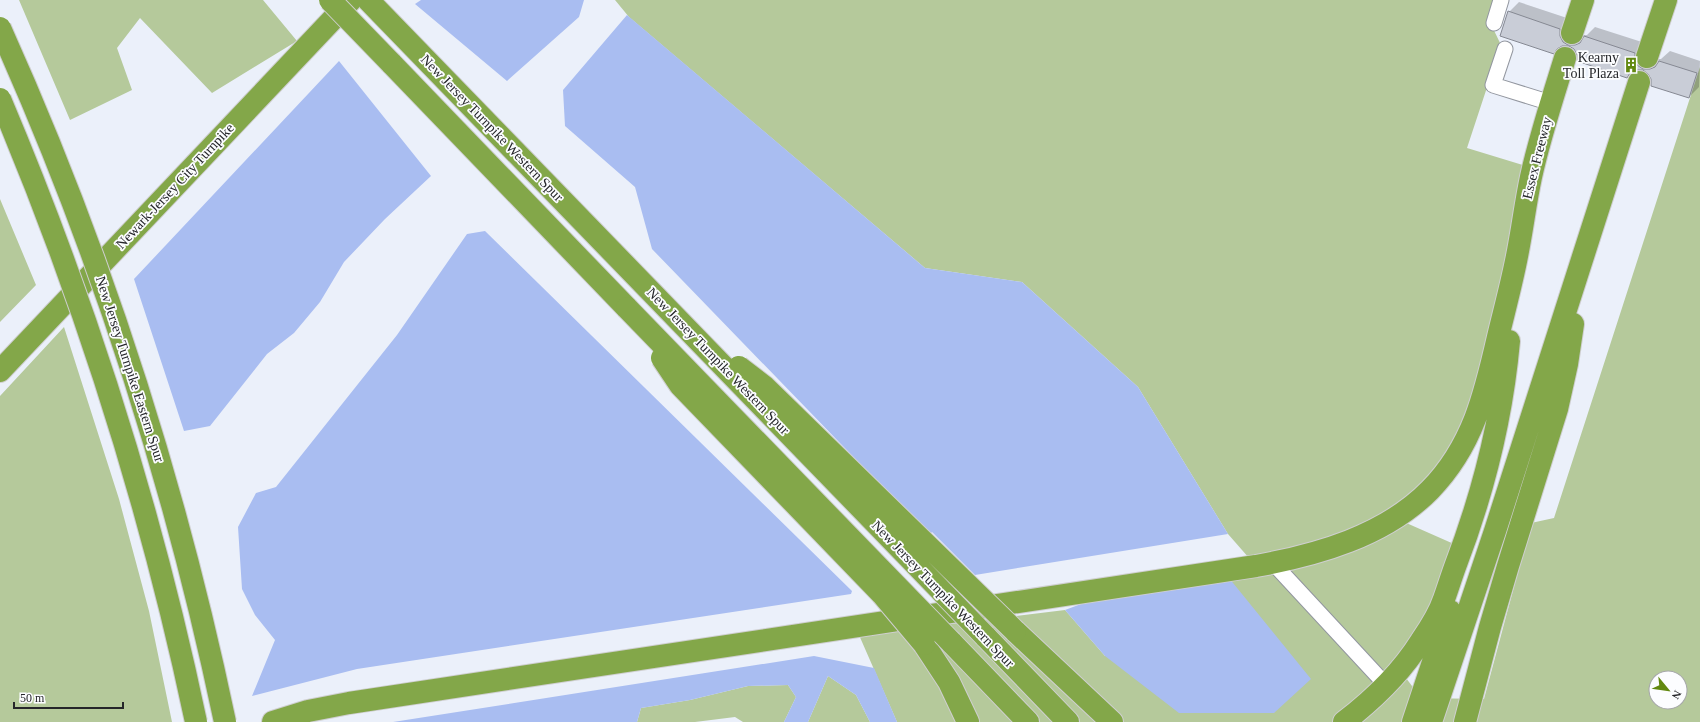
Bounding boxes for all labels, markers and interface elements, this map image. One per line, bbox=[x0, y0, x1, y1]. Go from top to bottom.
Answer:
place label: Kearny Toll Plaza bbox=[1563, 50, 1620, 81]
street label: New Jersey Turnpike Western Spur bbox=[418, 52, 566, 205]
building icon: Kearny Toll Plaza bbox=[1622, 56, 1640, 74]
street label: Essex Freeway bbox=[1520, 115, 1554, 201]
street label: Newark-Jersey City Turnpike bbox=[113, 120, 237, 252]
street label: New Jersey Turnpike Eastern Spur bbox=[93, 274, 167, 464]
street label: New Jersey Turnpike Western Spur bbox=[644, 285, 792, 438]
street label: New Jersey Turnpike Western Spur bbox=[869, 518, 1017, 671]
north arrow bbox=[1648, 670, 1688, 710]
scale bar bbox=[14, 684, 123, 710]
text: N bbox=[1670, 688, 1684, 701]
text: 50 m bbox=[20, 691, 45, 705]

